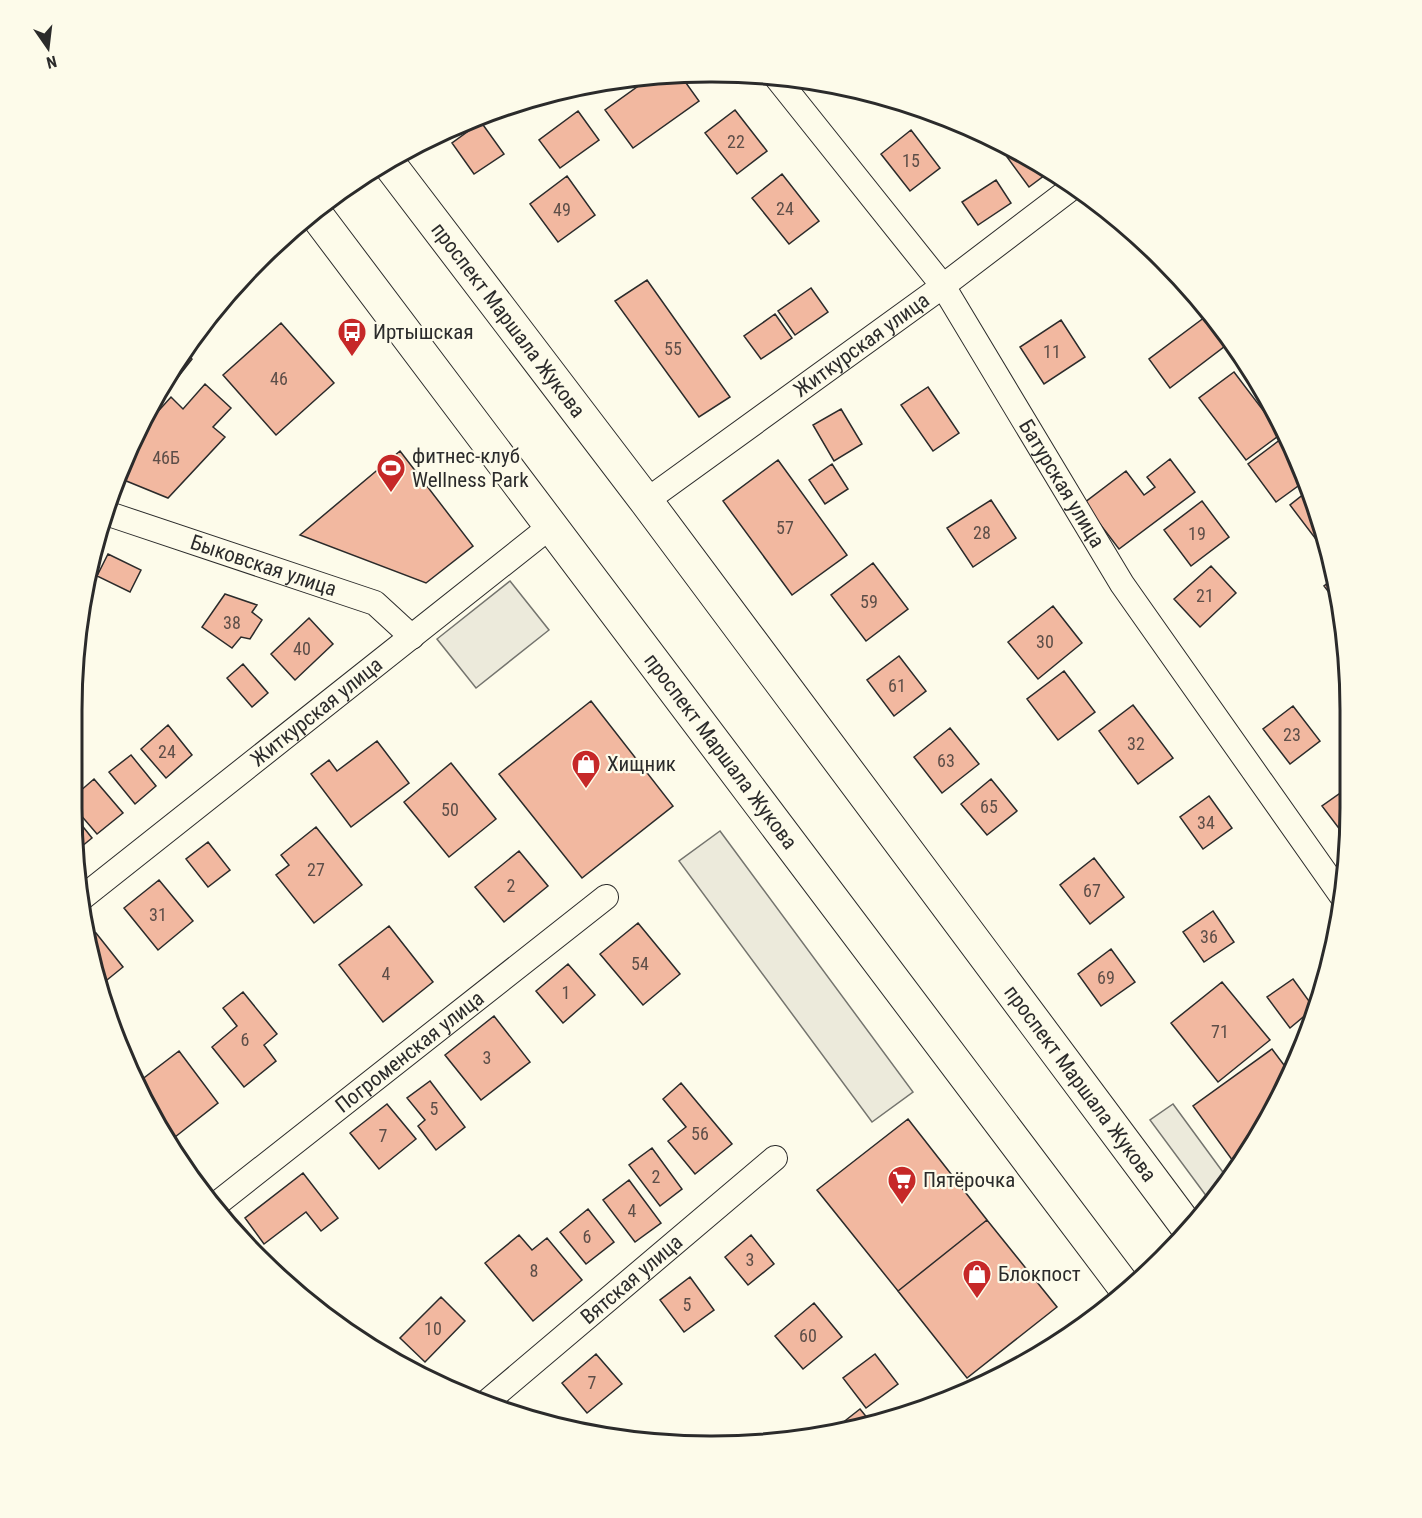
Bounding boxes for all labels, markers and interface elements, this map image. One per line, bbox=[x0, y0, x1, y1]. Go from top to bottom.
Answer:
north arrow bbox=[18, 18, 78, 78]
text: N bbox=[44, 52, 59, 72]
house number: 22 bbox=[727, 131, 745, 152]
house number: 15 bbox=[902, 150, 920, 171]
house number: 24 bbox=[776, 198, 794, 219]
house number: 49 bbox=[553, 199, 571, 220]
street label: проспект Маршала Жукова bbox=[426, 218, 590, 422]
street label: Житкурская улица bbox=[789, 288, 934, 402]
bus stop icon: Иртышская bbox=[336, 316, 368, 358]
place label: Иртышская bbox=[373, 320, 474, 344]
house number: 55 bbox=[664, 338, 682, 359]
house number: 11 bbox=[1043, 341, 1061, 362]
house number: 46 bbox=[270, 368, 288, 389]
street label: Батурская улица bbox=[1014, 415, 1109, 552]
place label: фитнес-клуб Wellness Park bbox=[412, 444, 529, 492]
house number: 46Б bbox=[152, 447, 180, 468]
sports icon: фитнес-клуб Wellness Park bbox=[375, 452, 407, 494]
house number: 57 bbox=[776, 517, 794, 538]
house number: 28 bbox=[973, 522, 991, 543]
house number: 19 bbox=[1188, 523, 1206, 544]
street label: Быковская улица bbox=[187, 530, 340, 601]
house number: 21 bbox=[1196, 585, 1214, 606]
house number: 59 bbox=[860, 591, 878, 612]
house number: 38 bbox=[223, 612, 241, 633]
house number: 30 bbox=[1036, 631, 1054, 652]
house number: 40 bbox=[293, 638, 311, 659]
street label: проспект Маршала Жукова bbox=[639, 649, 802, 854]
street label: Житкурская улица bbox=[246, 652, 387, 771]
house number: 61 bbox=[888, 675, 906, 696]
house number: 23 bbox=[1283, 724, 1301, 745]
house number: 32 bbox=[1127, 733, 1145, 754]
house number: 24 bbox=[158, 741, 176, 762]
shop icon: Хищник bbox=[570, 748, 602, 790]
house number: 63 bbox=[937, 750, 955, 771]
place label: Хищник bbox=[607, 752, 676, 776]
house number: 65 bbox=[980, 796, 998, 817]
house number: 50 bbox=[441, 799, 459, 820]
house number: 34 bbox=[1197, 812, 1215, 833]
house number: 27 bbox=[307, 859, 325, 880]
house number: 2 bbox=[507, 875, 516, 896]
house number: 67 bbox=[1083, 880, 1101, 901]
house number: 31 bbox=[149, 904, 167, 925]
house number: 36 bbox=[1200, 926, 1218, 947]
house number: 54 bbox=[631, 953, 649, 974]
house number: 4 bbox=[382, 963, 391, 984]
house number: 69 bbox=[1097, 967, 1115, 988]
street label: проспект Маршала Жукова bbox=[999, 981, 1161, 1186]
house number: 1 bbox=[562, 982, 570, 1003]
street label: Погроменская улица bbox=[331, 986, 488, 1118]
house number: 71 bbox=[1211, 1021, 1229, 1042]
house number: 6 bbox=[241, 1029, 249, 1050]
house number: 3 bbox=[483, 1047, 491, 1068]
house number: 5 bbox=[430, 1098, 439, 1119]
house number: 56 bbox=[691, 1123, 709, 1144]
house number: 7 bbox=[379, 1125, 388, 1146]
supermarket icon: Пятёрочка bbox=[886, 1164, 918, 1206]
house number: 2 bbox=[652, 1166, 661, 1187]
place label: Пятёрочка bbox=[923, 1168, 1015, 1192]
house number: 4 bbox=[628, 1200, 637, 1221]
house number: 6 bbox=[583, 1226, 591, 1247]
street label: Вятская улица bbox=[576, 1230, 687, 1329]
house number: 3 bbox=[746, 1249, 754, 1270]
shop icon: Блокпост bbox=[961, 1258, 993, 1300]
house number: 8 bbox=[530, 1260, 538, 1281]
place label: Блокпост bbox=[998, 1262, 1081, 1286]
house number: 5 bbox=[683, 1294, 692, 1315]
house number: 10 bbox=[424, 1318, 442, 1339]
house number: 60 bbox=[799, 1325, 817, 1346]
house number: 7 bbox=[588, 1372, 597, 1393]

